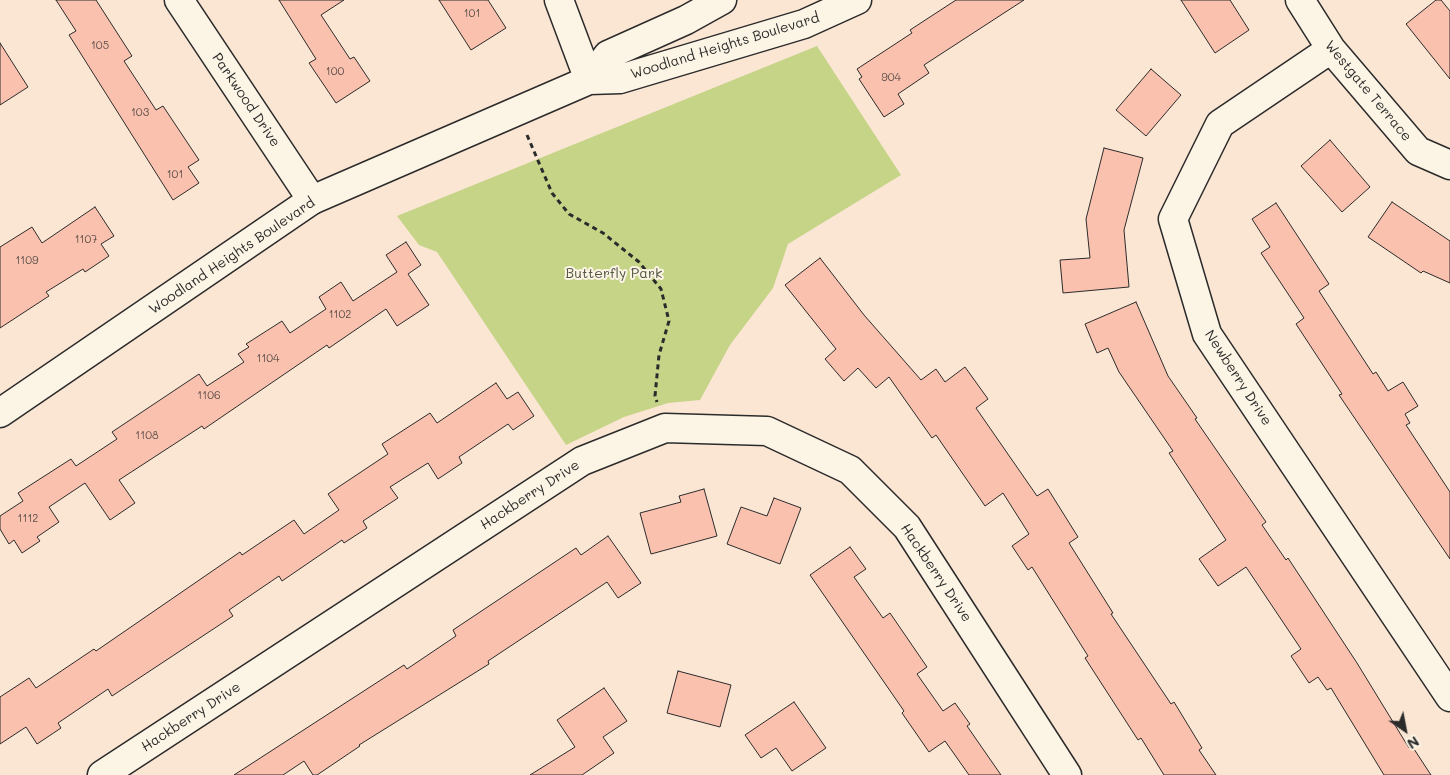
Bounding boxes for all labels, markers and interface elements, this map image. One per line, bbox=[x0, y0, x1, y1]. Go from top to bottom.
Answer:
house number: 101 bbox=[464, 7, 480, 21]
street label: Woodland Heights Boulevard bbox=[629, 9, 821, 83]
street label: Westgate Terrace bbox=[1321, 37, 1415, 145]
house number: 105 bbox=[91, 39, 109, 53]
street label: Parkwood Drive bbox=[208, 50, 284, 150]
house number: 100 bbox=[326, 65, 344, 79]
house number: 904 bbox=[881, 71, 901, 85]
house number: 103 bbox=[131, 106, 149, 120]
house number: 101 bbox=[167, 168, 183, 182]
street label: Woodland Heights Boulevard bbox=[146, 194, 318, 318]
house number: 1107 bbox=[75, 233, 97, 247]
house number: 1109 bbox=[15, 254, 39, 268]
park label: Butterfly Park bbox=[566, 266, 662, 282]
house number: 1102 bbox=[329, 308, 351, 322]
street label: Newberry Drive bbox=[1201, 327, 1275, 429]
house number: 1104 bbox=[256, 352, 280, 366]
house number: 1106 bbox=[197, 389, 221, 403]
house number: 1108 bbox=[135, 429, 159, 443]
street label: Hackberry Drive bbox=[477, 457, 583, 533]
house number: 1112 bbox=[18, 512, 38, 526]
street label: Hackberry Drive bbox=[897, 521, 975, 625]
street label: Hackberry Drive bbox=[138, 679, 244, 755]
north arrow bbox=[1380, 705, 1430, 755]
text: N bbox=[1404, 732, 1423, 754]

